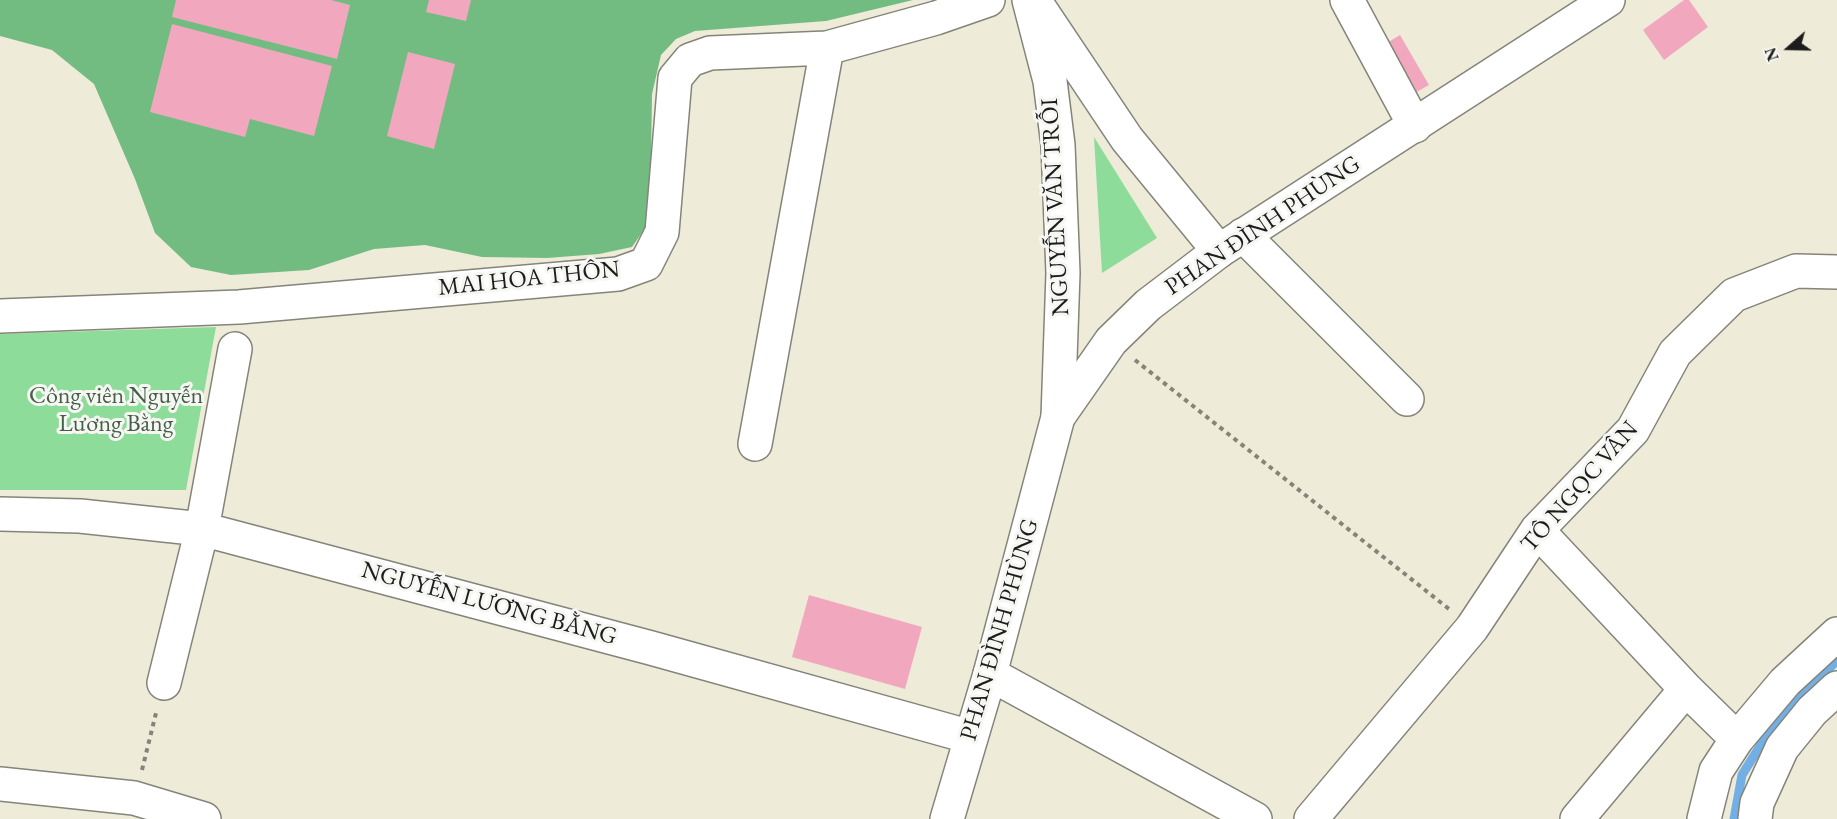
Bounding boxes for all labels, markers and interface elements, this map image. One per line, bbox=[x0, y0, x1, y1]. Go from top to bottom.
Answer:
north arrow bbox=[1759, 18, 1819, 78]
text: N bbox=[1760, 45, 1784, 64]
street label: NGUYỄN VĂN TRỖI bbox=[1036, 97, 1076, 317]
street label: PHAN ĐÌNH PHÙNG bbox=[1160, 150, 1366, 302]
street label: MAI HOA THÔN bbox=[437, 255, 621, 303]
park label: Công viên Nguyễn Lương Bằng bbox=[29, 382, 203, 438]
street label: TÔ NGỌC VÂN bbox=[1515, 416, 1645, 558]
street label: PHAN ĐÌNH PHÙNG bbox=[955, 516, 1045, 744]
street label: NGUYỄN LƯƠNG BẰNG bbox=[358, 556, 620, 652]

